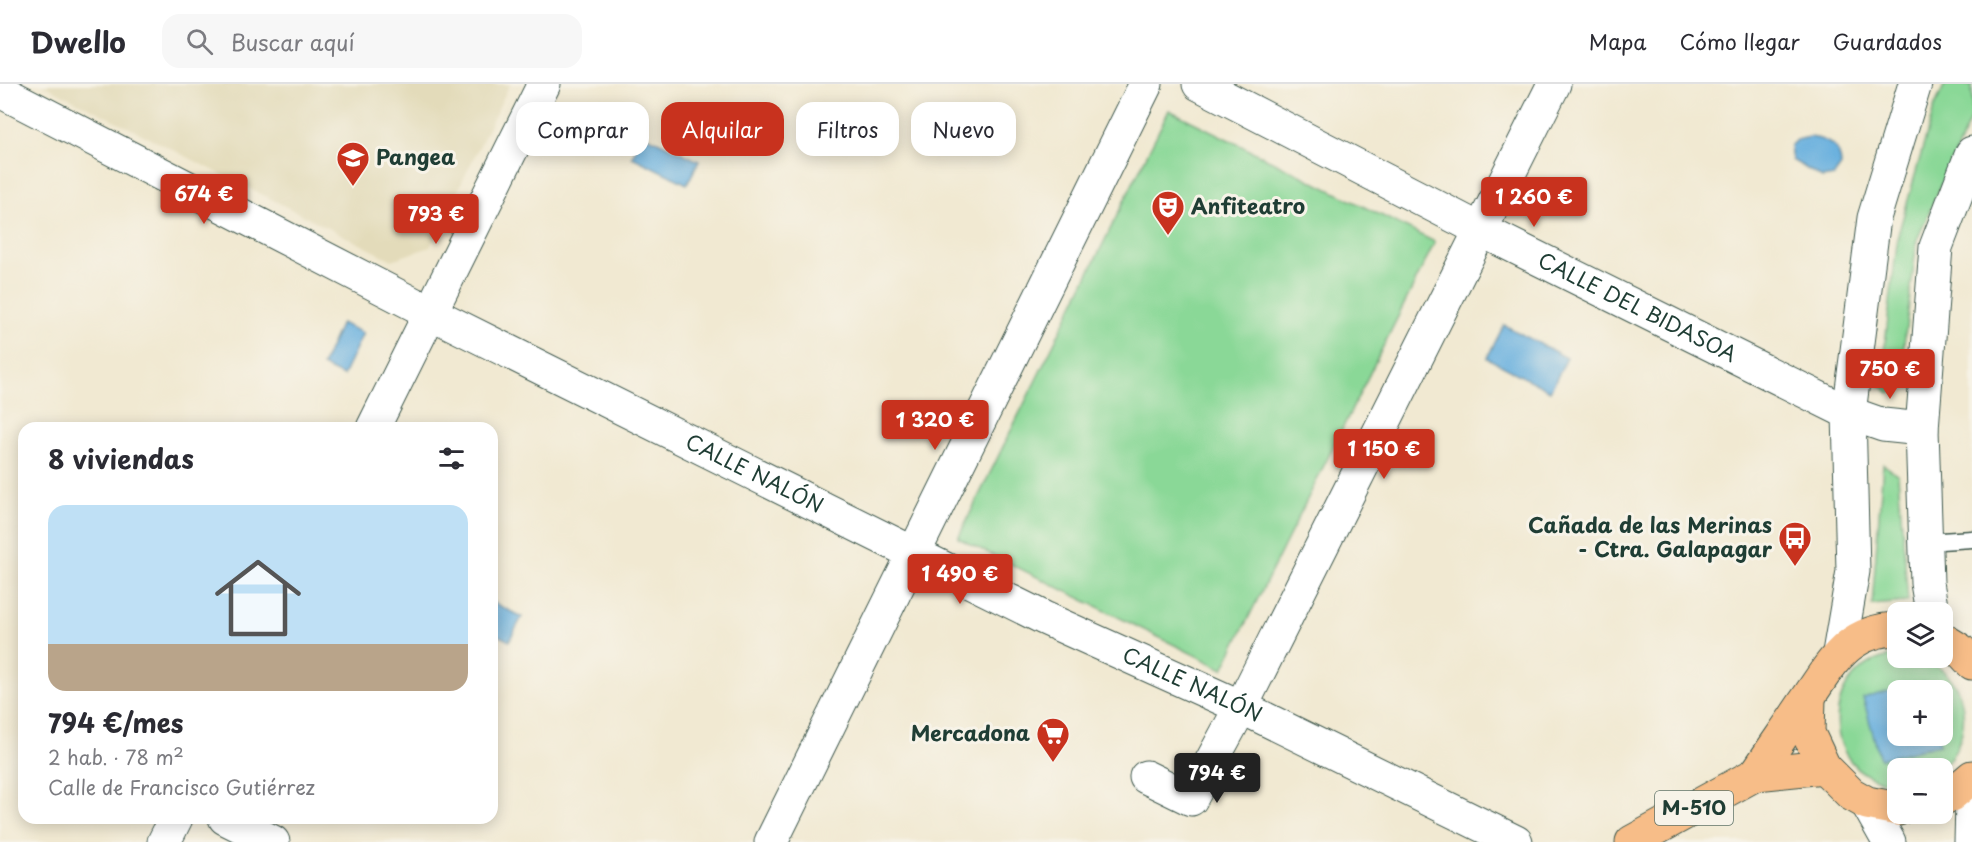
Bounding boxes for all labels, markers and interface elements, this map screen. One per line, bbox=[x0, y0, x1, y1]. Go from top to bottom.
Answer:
search box bbox=[162, 14, 582, 68]
text: Dwello bbox=[30, 20, 126, 63]
icon: search bbox=[183, 25, 216, 58]
text: Buscar aquí bbox=[231, 25, 355, 58]
text: Mapa bbox=[1589, 25, 1647, 57]
text: Cómo llegar bbox=[1680, 25, 1800, 57]
text: Guardados bbox=[1833, 25, 1942, 57]
chip: Comprar bbox=[516, 102, 649, 156]
chip: Alquilar bbox=[661, 102, 784, 156]
chip: Filtros bbox=[796, 102, 899, 156]
chip: Nuevo bbox=[911, 102, 1016, 156]
school or university icon: Pangea bbox=[335, 140, 371, 187]
place label: Pangea bbox=[376, 140, 455, 172]
pin: 674 € bbox=[162, 174, 246, 225]
pin: 1 260 € bbox=[1479, 177, 1589, 228]
text: 674 € bbox=[175, 178, 233, 208]
text: 1 260 € bbox=[1495, 181, 1573, 211]
theatre icon: Anfiteatro bbox=[1150, 189, 1186, 236]
place label: Anfiteatro bbox=[1191, 189, 1305, 221]
pin: 793 € bbox=[394, 194, 478, 245]
text: 793 € bbox=[408, 198, 464, 228]
street label: CALLE DEL BIDASOA bbox=[1533, 243, 1743, 369]
pin: 750 € bbox=[1848, 349, 1932, 400]
text: 750 € bbox=[1860, 353, 1920, 383]
pin: 1 320 € bbox=[880, 400, 990, 451]
text: 1 320 € bbox=[896, 404, 974, 434]
street label: CALLE NALÓN bbox=[681, 424, 830, 520]
pin: 1 150 € bbox=[1329, 429, 1439, 480]
text: 1 150 € bbox=[1348, 433, 1420, 463]
text: 8 viviendas bbox=[48, 439, 194, 478]
icon: filters bbox=[435, 442, 468, 475]
place label: Cañada de las Merinas - Ctra. Galapagar bbox=[1528, 508, 1773, 564]
bus stop icon: Cañada de las Merinas - Ctra. Galapagar bbox=[1777, 520, 1813, 567]
icon: home bbox=[204, 544, 312, 652]
pin: 1 490 € bbox=[905, 554, 1015, 605]
text: 1 490 € bbox=[922, 558, 998, 588]
map controls bbox=[1887, 602, 1953, 824]
button: layers bbox=[1887, 602, 1953, 668]
street label: CALLE NALÓN bbox=[1118, 638, 1268, 729]
button: + bbox=[1887, 680, 1953, 746]
text: 794 €/mes bbox=[48, 703, 184, 742]
place label: Mercadona bbox=[911, 716, 1030, 748]
supermarket icon: Mercadona bbox=[1035, 716, 1071, 763]
text: 2 hab. · 78 m² bbox=[48, 742, 184, 772]
pin: 794 € bbox=[1175, 753, 1259, 804]
text: 794 € bbox=[1188, 757, 1246, 787]
button: − bbox=[1887, 758, 1953, 824]
text: Calle de Francisco Gutiérrez bbox=[48, 772, 315, 802]
road number: M-510 bbox=[1655, 791, 1733, 825]

